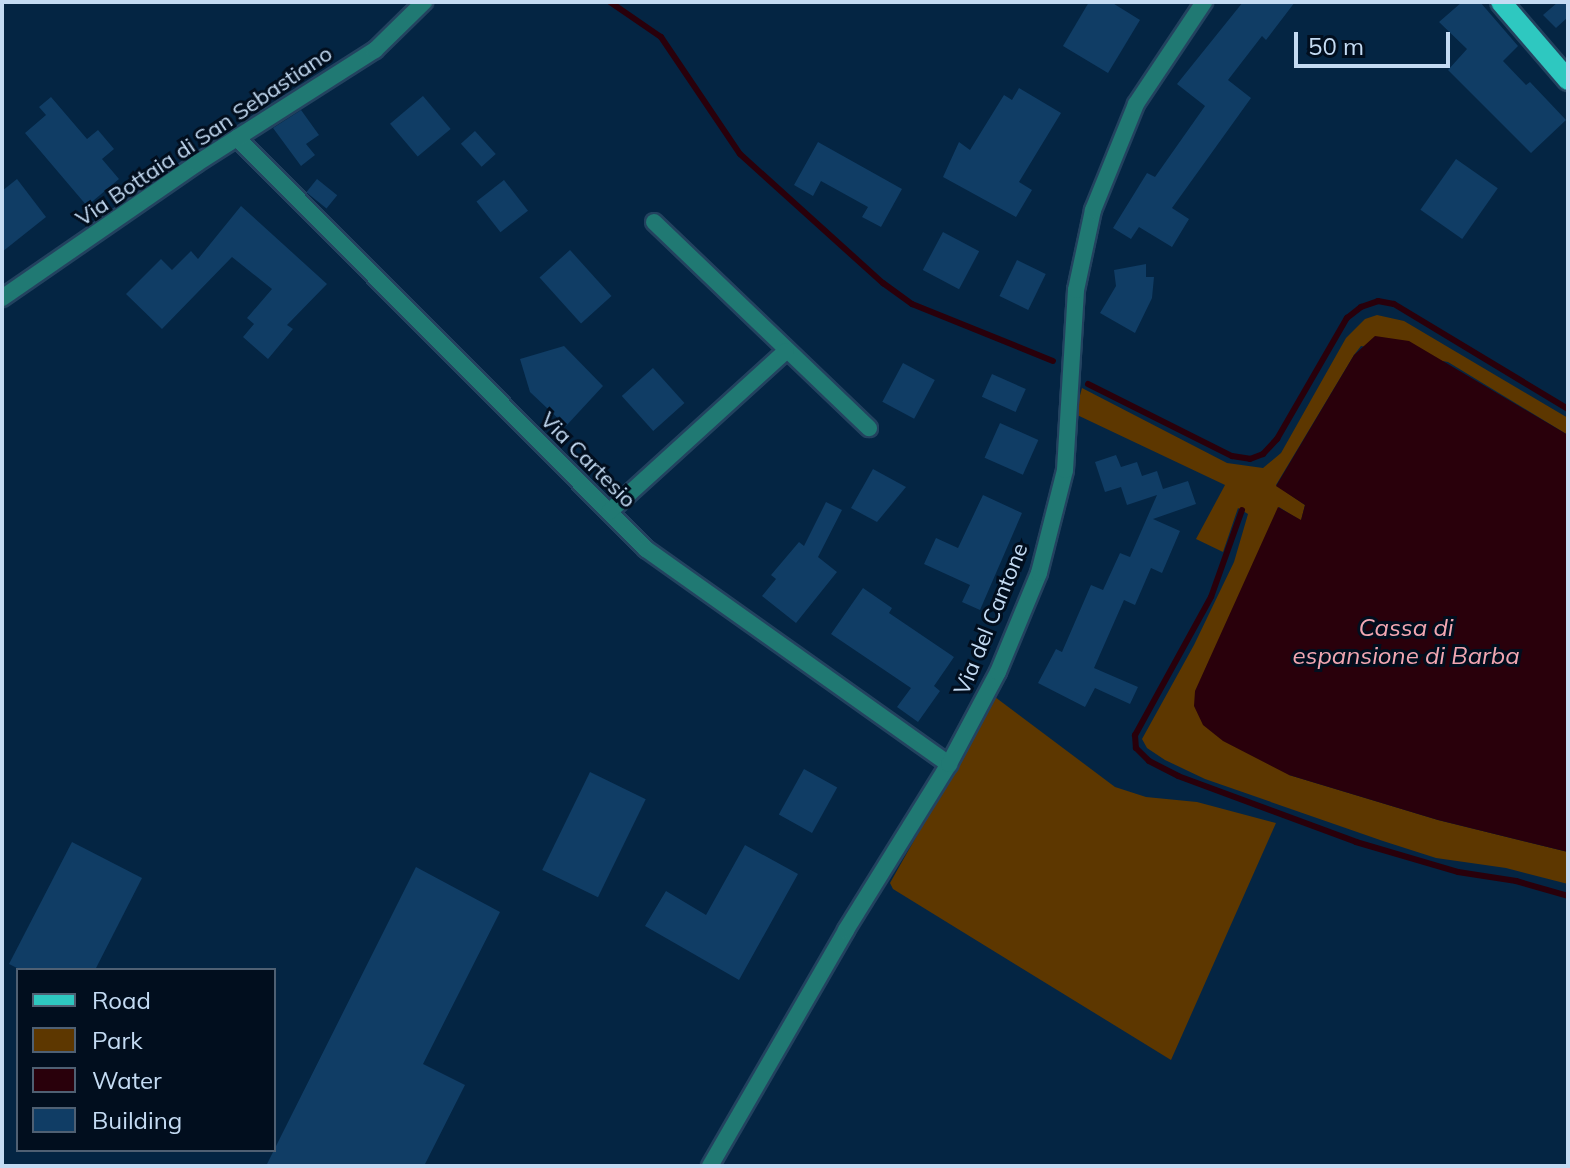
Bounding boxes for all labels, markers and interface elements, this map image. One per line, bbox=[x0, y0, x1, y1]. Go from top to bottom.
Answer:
scale bar bbox=[1298, 16, 1454, 66]
text: 50 m bbox=[1308, 31, 1364, 61]
street label: Via Bottaia di San Sebastiano bbox=[71, 40, 337, 232]
street label: Via Cartesio bbox=[535, 407, 641, 513]
street label: Via del Cantone bbox=[949, 539, 1033, 699]
water label: Cassa di espansione di Barba bbox=[1292, 614, 1520, 670]
legend bbox=[16, 968, 276, 1152]
text: Road bbox=[92, 985, 151, 1015]
text: Park bbox=[92, 1025, 143, 1055]
text: Water bbox=[92, 1065, 162, 1095]
text: Building bbox=[92, 1105, 182, 1135]

